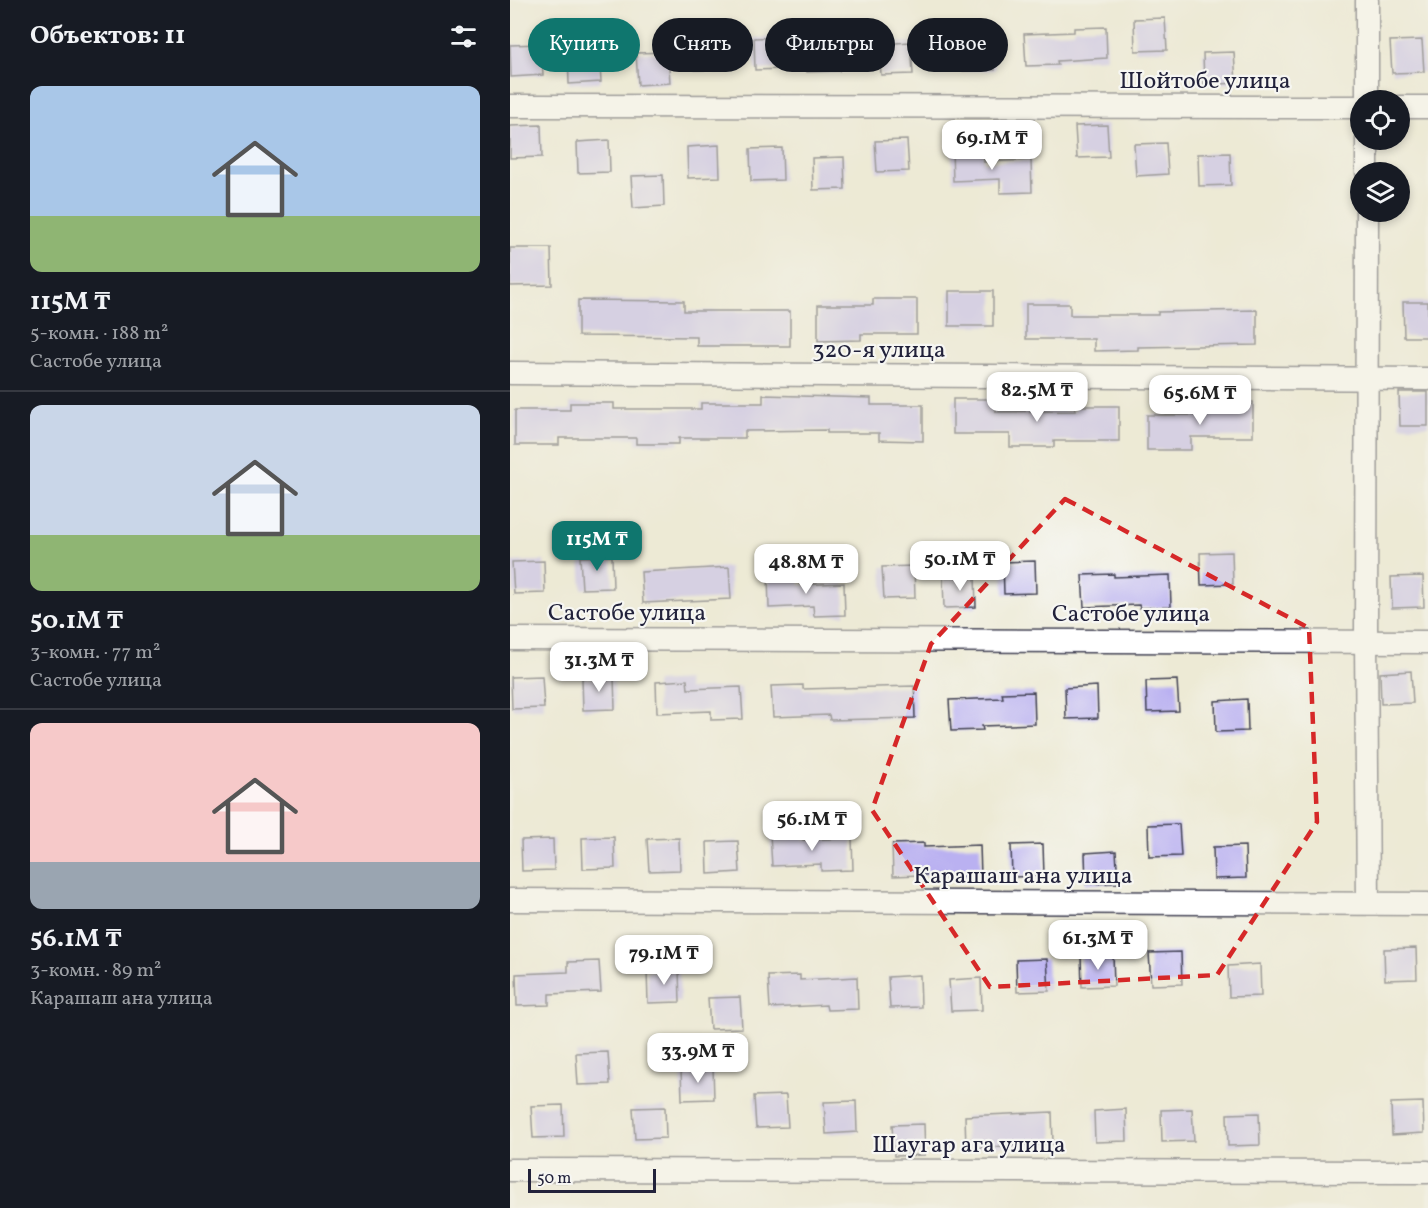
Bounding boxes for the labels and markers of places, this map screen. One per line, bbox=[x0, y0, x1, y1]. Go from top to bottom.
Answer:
pin: 69.1M ₸ bbox=[937, 120, 1047, 171]
pin: 82.5M ₸ bbox=[982, 372, 1092, 423]
pin: 65.6M ₸ bbox=[1145, 375, 1255, 426]
pin: 115M ₸ bbox=[548, 521, 646, 572]
pin: 50.1M ₸ bbox=[905, 541, 1015, 592]
pin: 48.8M ₸ bbox=[751, 544, 861, 595]
pin: 31.3M ₸ bbox=[544, 642, 654, 693]
pin: 56.1M ₸ bbox=[757, 801, 867, 852]
pin: 61.3M ₸ bbox=[1043, 920, 1153, 971]
pin: 79.1M ₸ bbox=[609, 935, 719, 986]
pin: 33.9M ₸ bbox=[643, 1033, 753, 1084]

